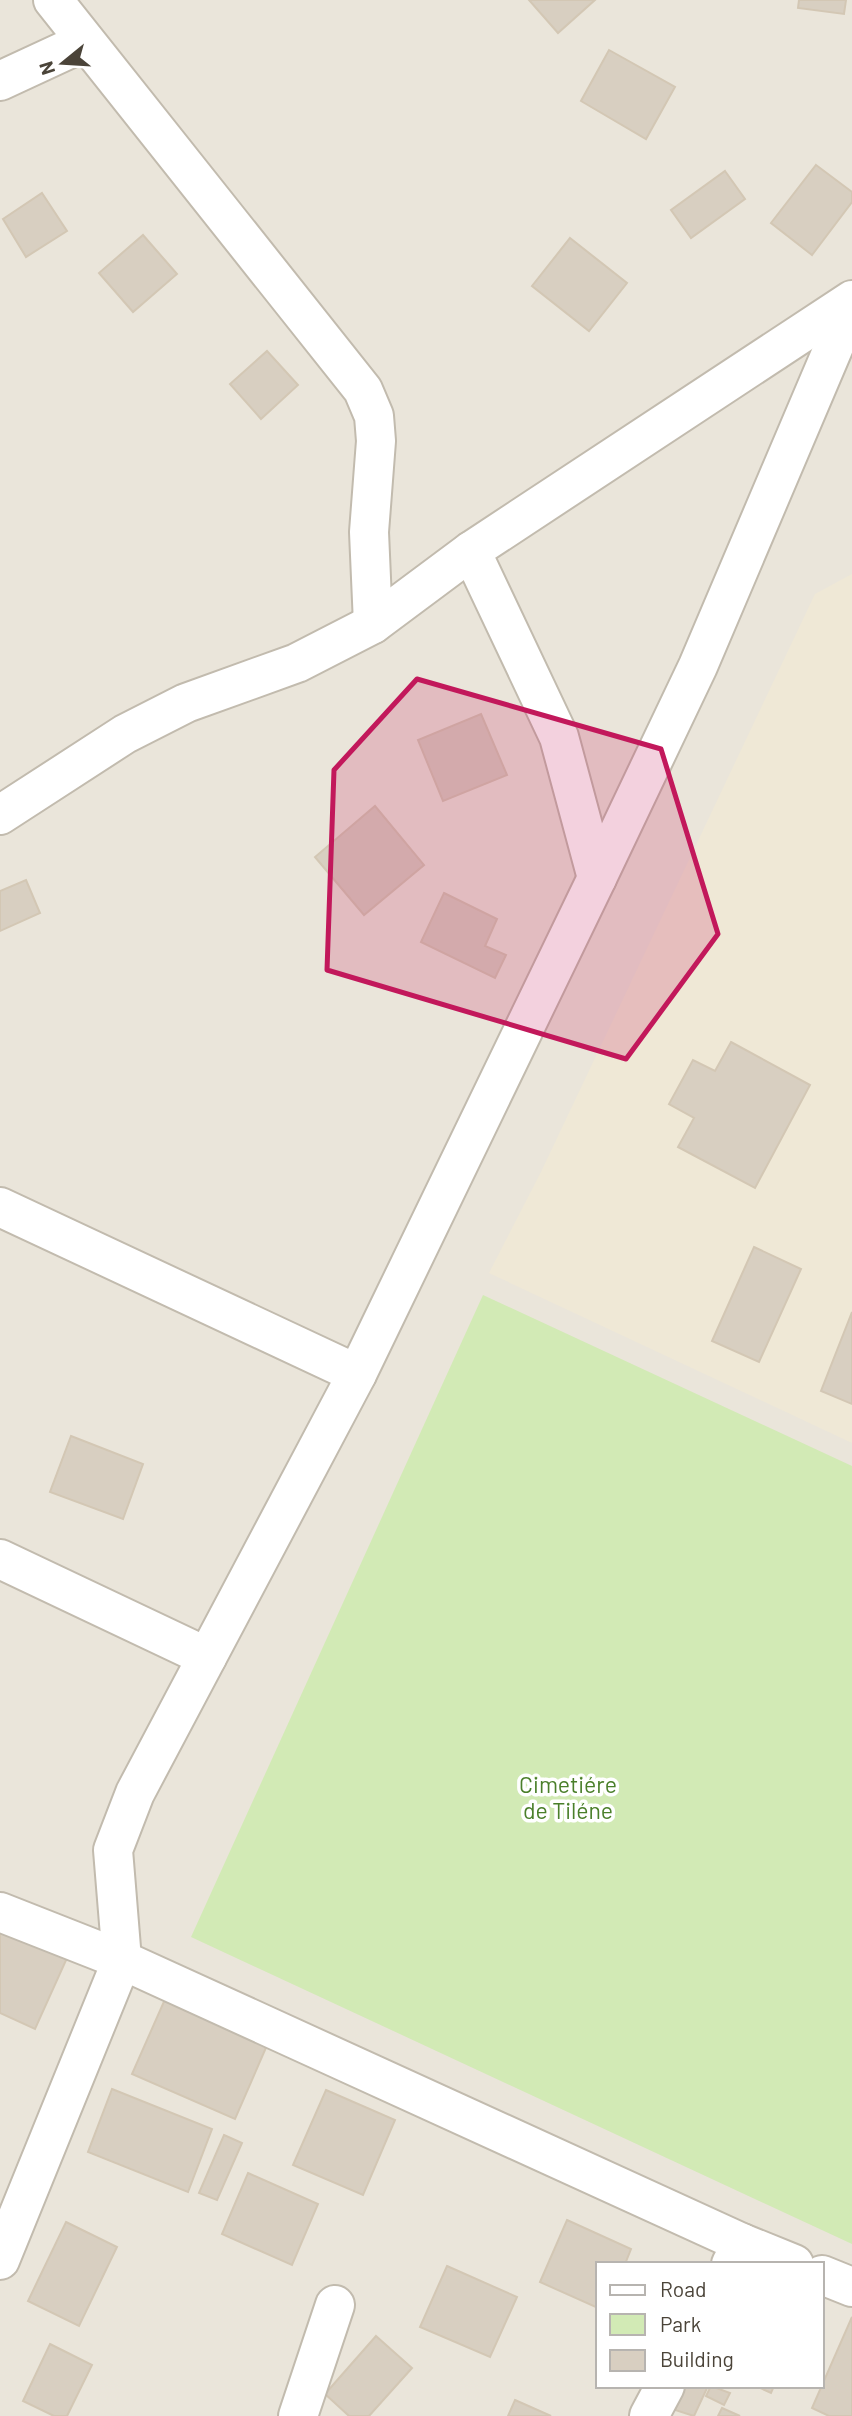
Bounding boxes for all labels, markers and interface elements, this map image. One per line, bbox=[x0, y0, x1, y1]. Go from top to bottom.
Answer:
north arrow bbox=[28, 28, 98, 98]
text: N bbox=[33, 59, 59, 78]
park label: Cimetiére de Tiléne bbox=[519, 1770, 617, 1824]
legend bbox=[596, 2262, 824, 2388]
text: Road bbox=[660, 2276, 706, 2301]
text: Park bbox=[660, 2311, 701, 2336]
text: Building bbox=[660, 2346, 734, 2371]

